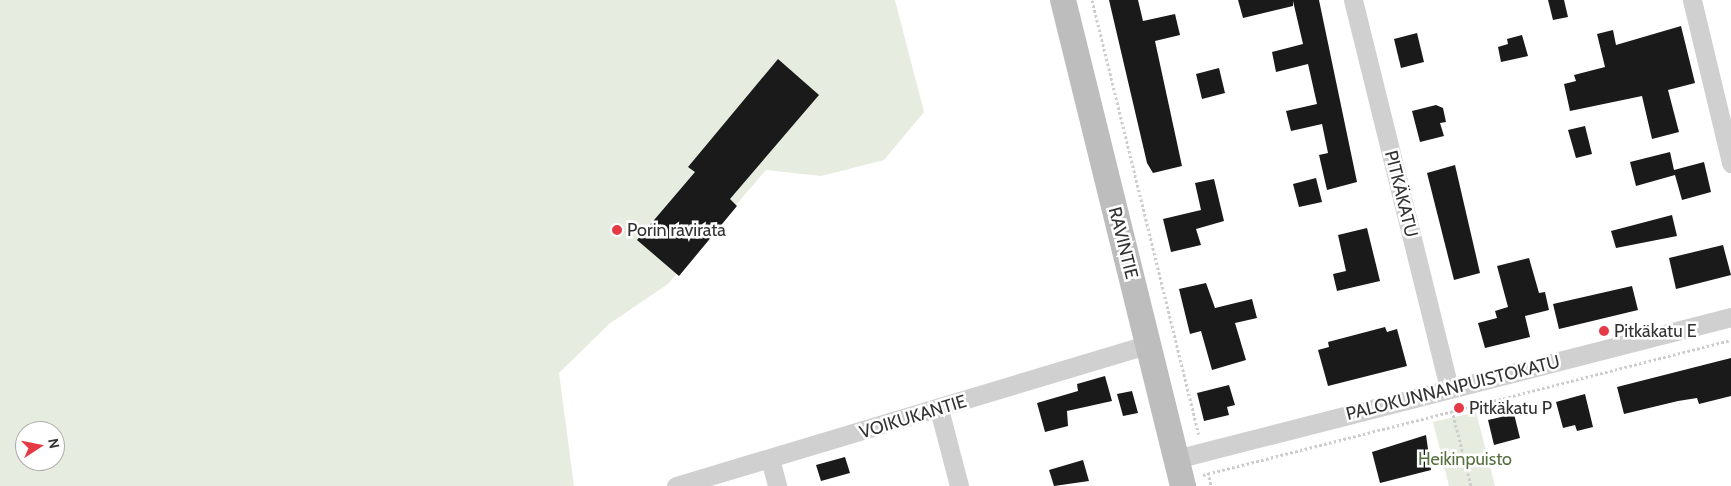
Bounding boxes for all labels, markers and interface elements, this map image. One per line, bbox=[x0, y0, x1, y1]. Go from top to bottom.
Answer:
street label: PITKÄKATU bbox=[1380, 148, 1422, 240]
street label: RAVINTIE bbox=[1104, 205, 1142, 281]
place label: Porin ravirata bbox=[627, 219, 726, 241]
marker: Porin ravirata bbox=[611, 224, 623, 236]
place label: Pitkäkatu E bbox=[1614, 320, 1697, 342]
marker: Pitkäkatu E bbox=[1598, 325, 1610, 337]
street label: PALOKUNNANPUISTOKATU bbox=[1344, 351, 1562, 425]
street label: VOIKUKANTIE bbox=[857, 391, 969, 443]
place label: Pitkäkatu P bbox=[1469, 397, 1552, 419]
marker: Pitkäkatu P bbox=[1453, 402, 1465, 414]
north arrow bbox=[15, 421, 65, 471]
text: N bbox=[44, 437, 64, 450]
park label: Heikinpuisto bbox=[1418, 448, 1512, 470]

